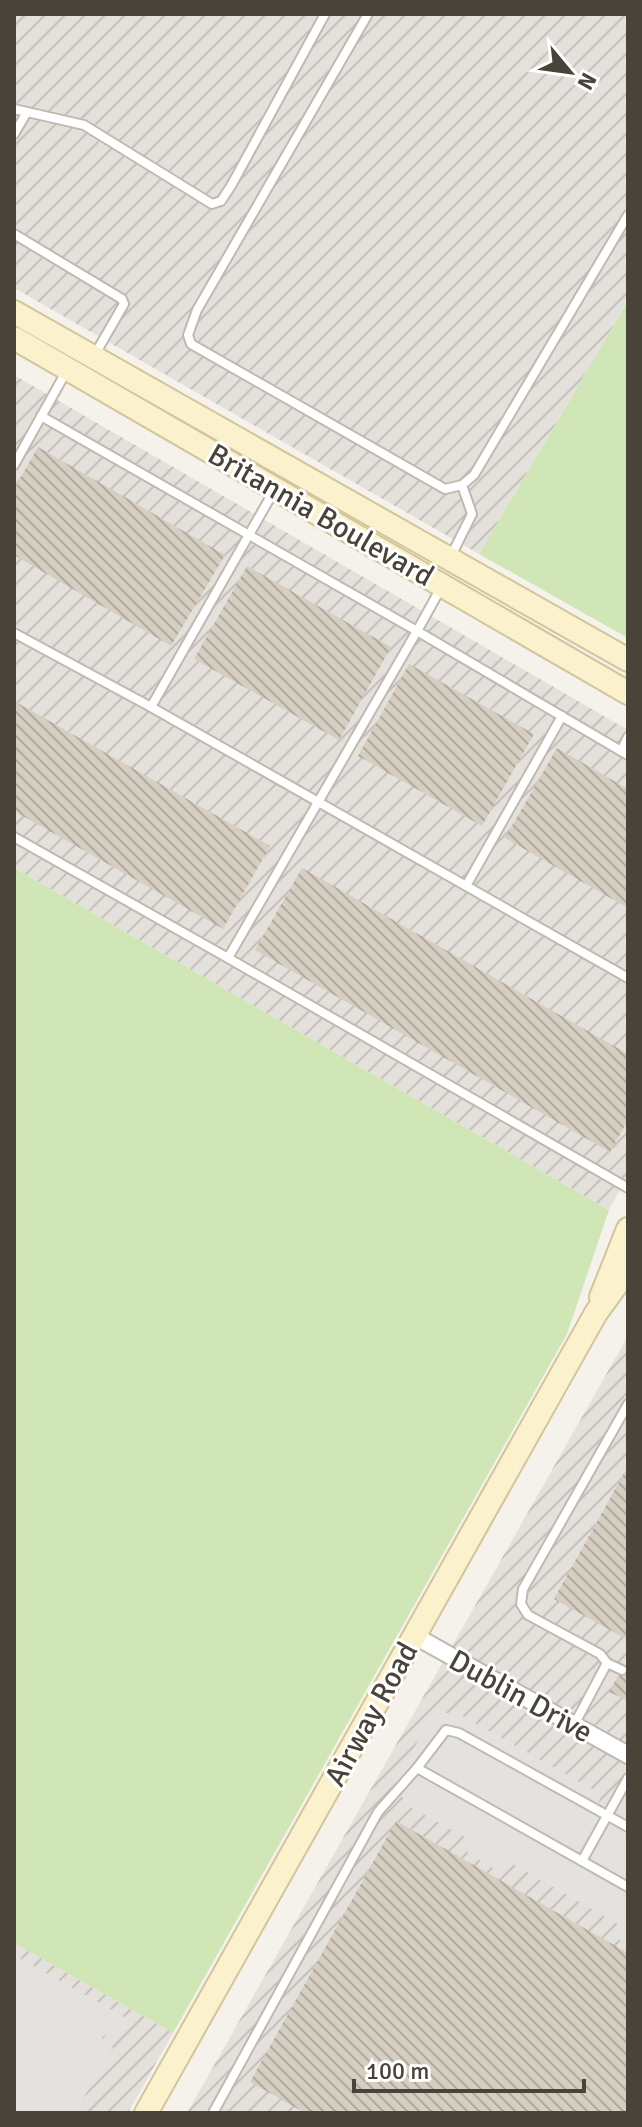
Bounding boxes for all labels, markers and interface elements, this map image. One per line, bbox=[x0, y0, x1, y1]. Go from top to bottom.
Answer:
north arrow bbox=[530, 32, 610, 112]
text: N bbox=[572, 68, 603, 95]
street label: Britannia Boulevard bbox=[201, 436, 440, 595]
street label: Airway Road bbox=[317, 1636, 426, 1793]
street label: Dublin Drive bbox=[442, 1642, 599, 1751]
scale bar bbox=[354, 2043, 584, 2093]
text: 100 m bbox=[366, 2056, 429, 2086]

